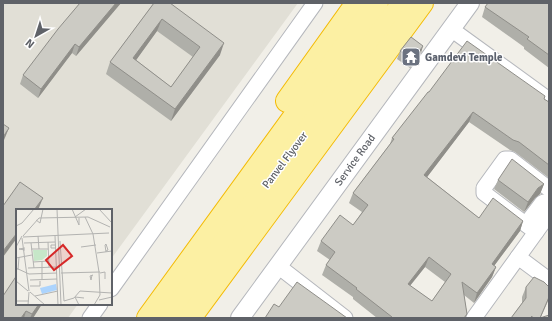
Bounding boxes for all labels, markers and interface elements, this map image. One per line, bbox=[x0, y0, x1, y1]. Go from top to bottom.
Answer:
north arrow bbox=[16, 16, 56, 56]
text: N bbox=[23, 36, 37, 51]
temple icon: Gamdevi Temple bbox=[400, 46, 422, 68]
place label: Gamdevi Temple bbox=[425, 51, 503, 64]
street label: Panvel Flyover bbox=[260, 129, 310, 191]
street label: Service Road bbox=[332, 132, 378, 188]
inset map bbox=[16, 209, 112, 305]

